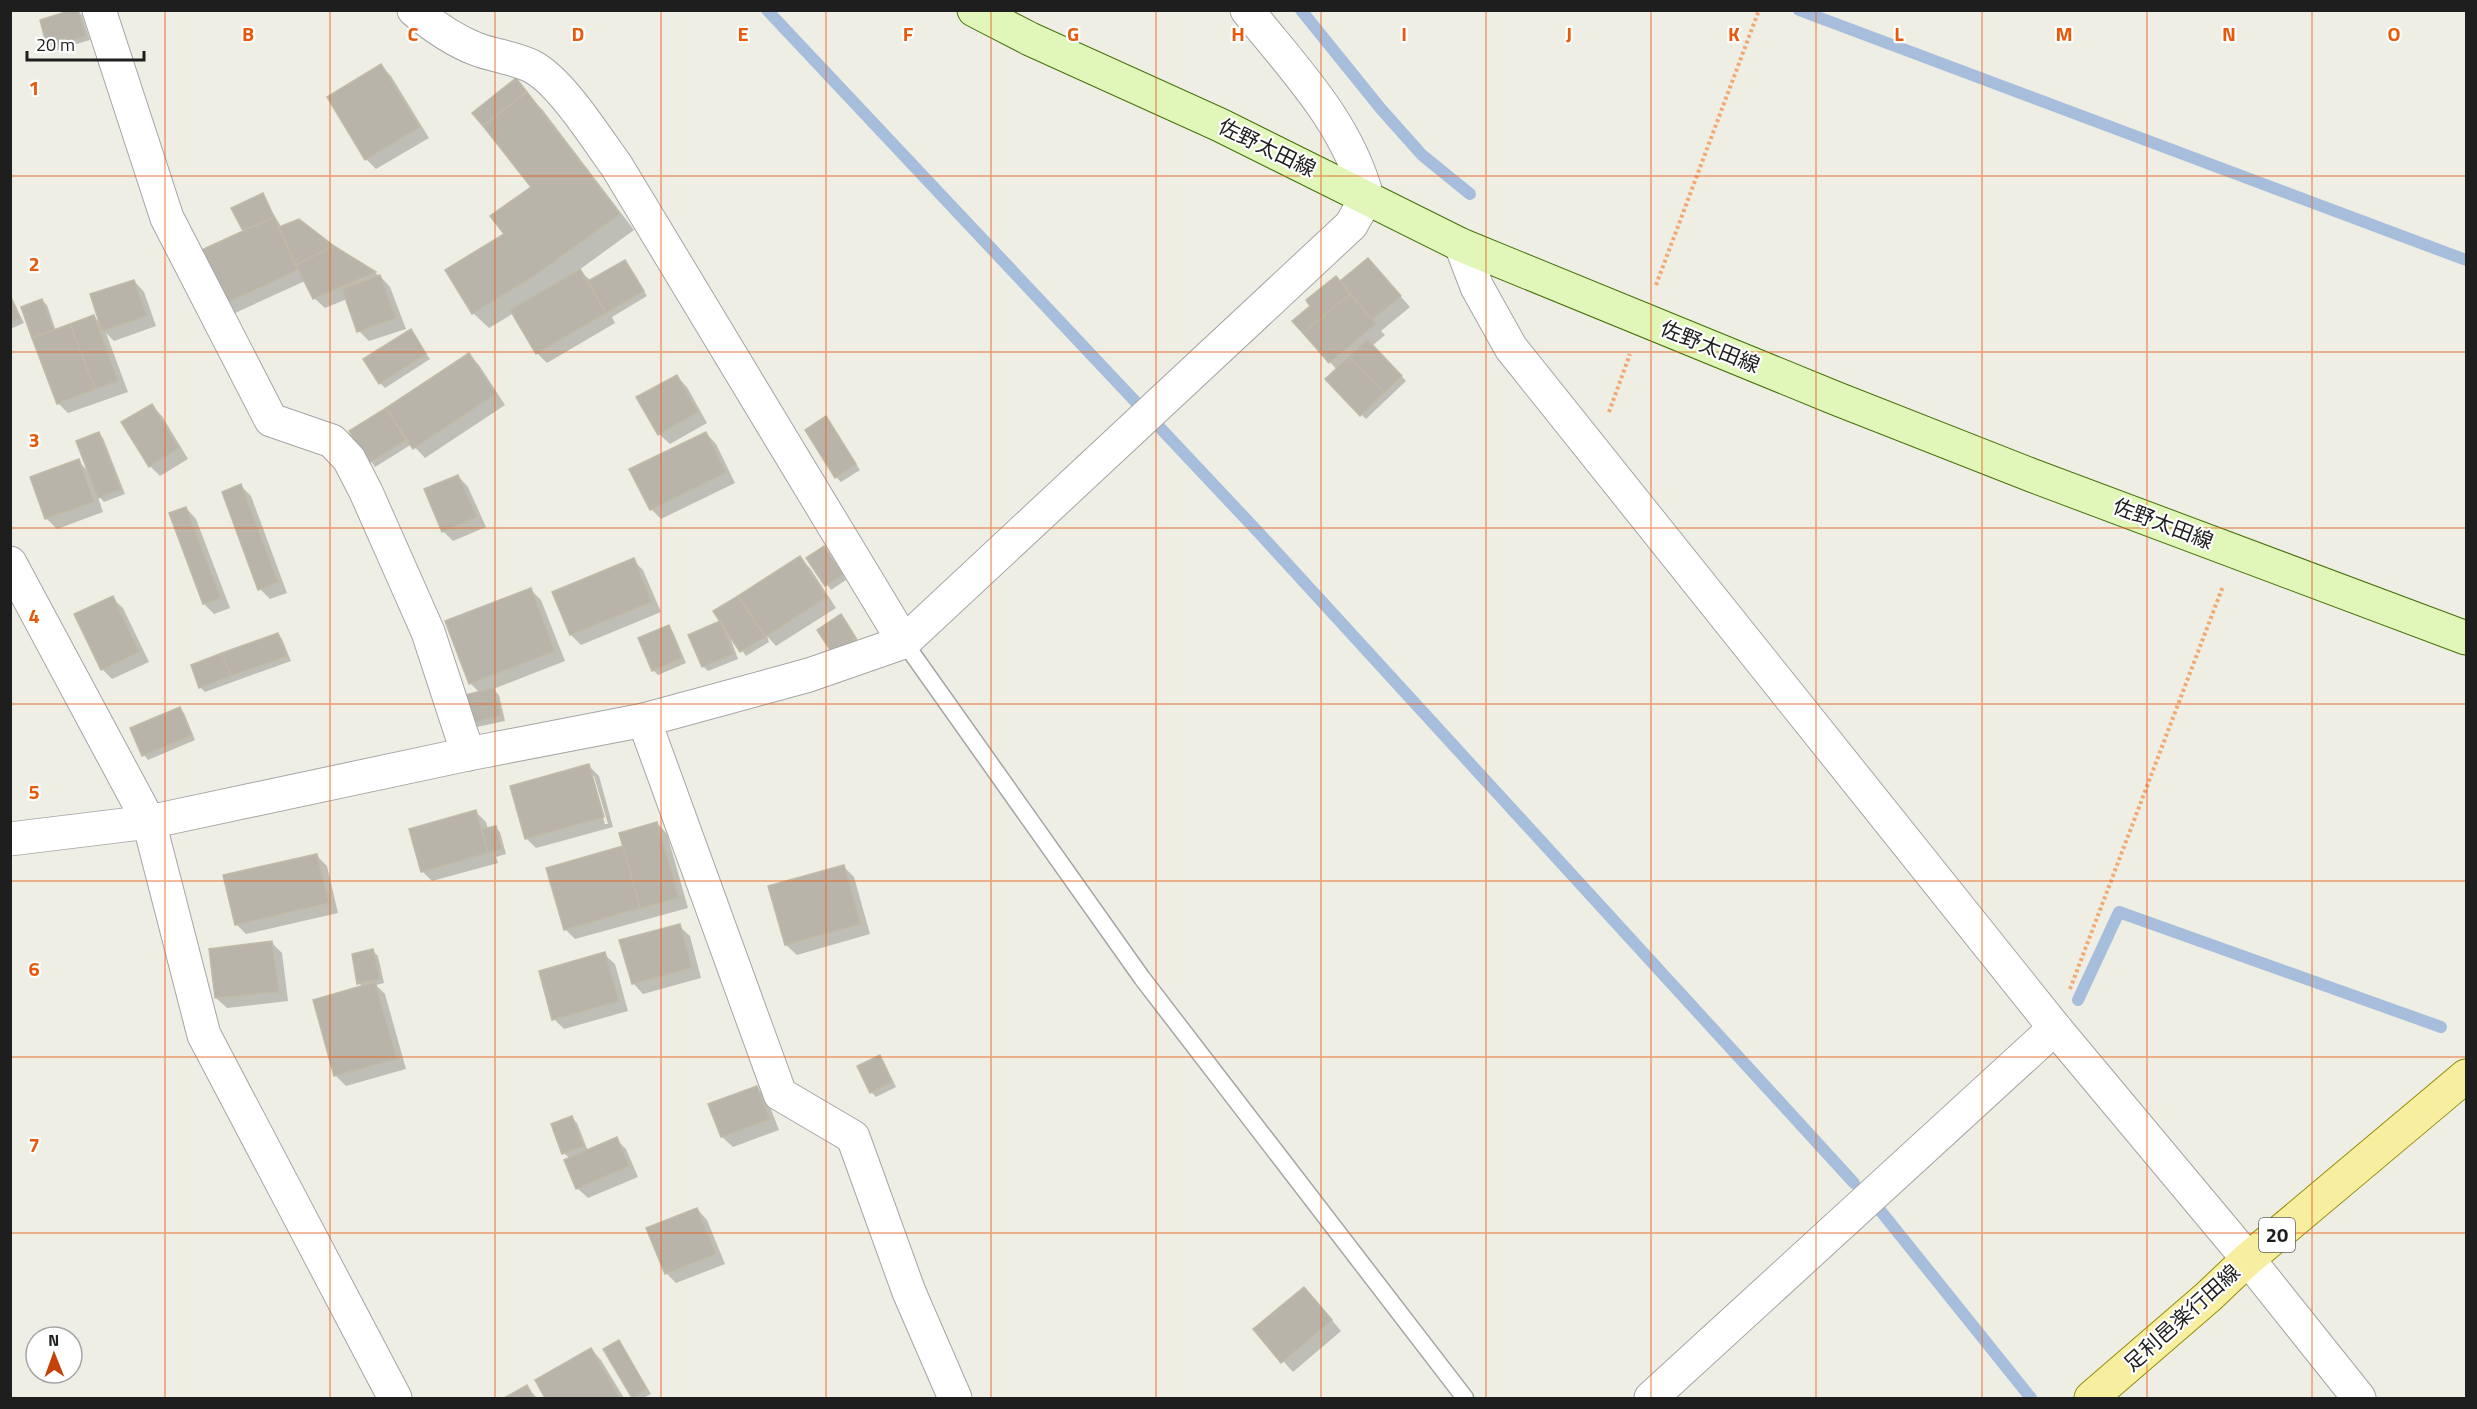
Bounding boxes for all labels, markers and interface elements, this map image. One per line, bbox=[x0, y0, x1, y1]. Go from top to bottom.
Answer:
text: B bbox=[242, 18, 254, 49]
text: C bbox=[408, 18, 419, 49]
text: D bbox=[572, 18, 584, 49]
text: E bbox=[737, 18, 749, 49]
text: F bbox=[903, 18, 914, 49]
text: G bbox=[1067, 18, 1079, 49]
text: H bbox=[1231, 18, 1245, 49]
text: I bbox=[1401, 18, 1407, 49]
text: J bbox=[1566, 18, 1572, 49]
text: K bbox=[1728, 18, 1740, 49]
text: L bbox=[1894, 18, 1904, 49]
text: M bbox=[2055, 18, 2073, 49]
text: N bbox=[2222, 18, 2236, 49]
text: O bbox=[2387, 18, 2401, 49]
scale bar bbox=[27, 24, 144, 62]
text: 20 m bbox=[36, 31, 75, 58]
text: 1 bbox=[28, 72, 40, 103]
street label: 佐野太田線 bbox=[1213, 110, 1322, 184]
text: 2 bbox=[28, 248, 40, 279]
street label: 佐野太田線 bbox=[1656, 312, 1765, 381]
text: 3 bbox=[28, 424, 40, 455]
street label: 佐野太田線 bbox=[2109, 489, 2218, 557]
text: 4 bbox=[28, 600, 40, 631]
text: 5 bbox=[28, 776, 40, 807]
text: 6 bbox=[28, 953, 40, 984]
text: 7 bbox=[28, 1129, 40, 1160]
road number: 20 bbox=[2259, 1218, 2295, 1252]
street label: 足利邑楽行田線 bbox=[2116, 1256, 2247, 1378]
north arrow bbox=[24, 1325, 84, 1385]
text: N bbox=[48, 1328, 59, 1352]

